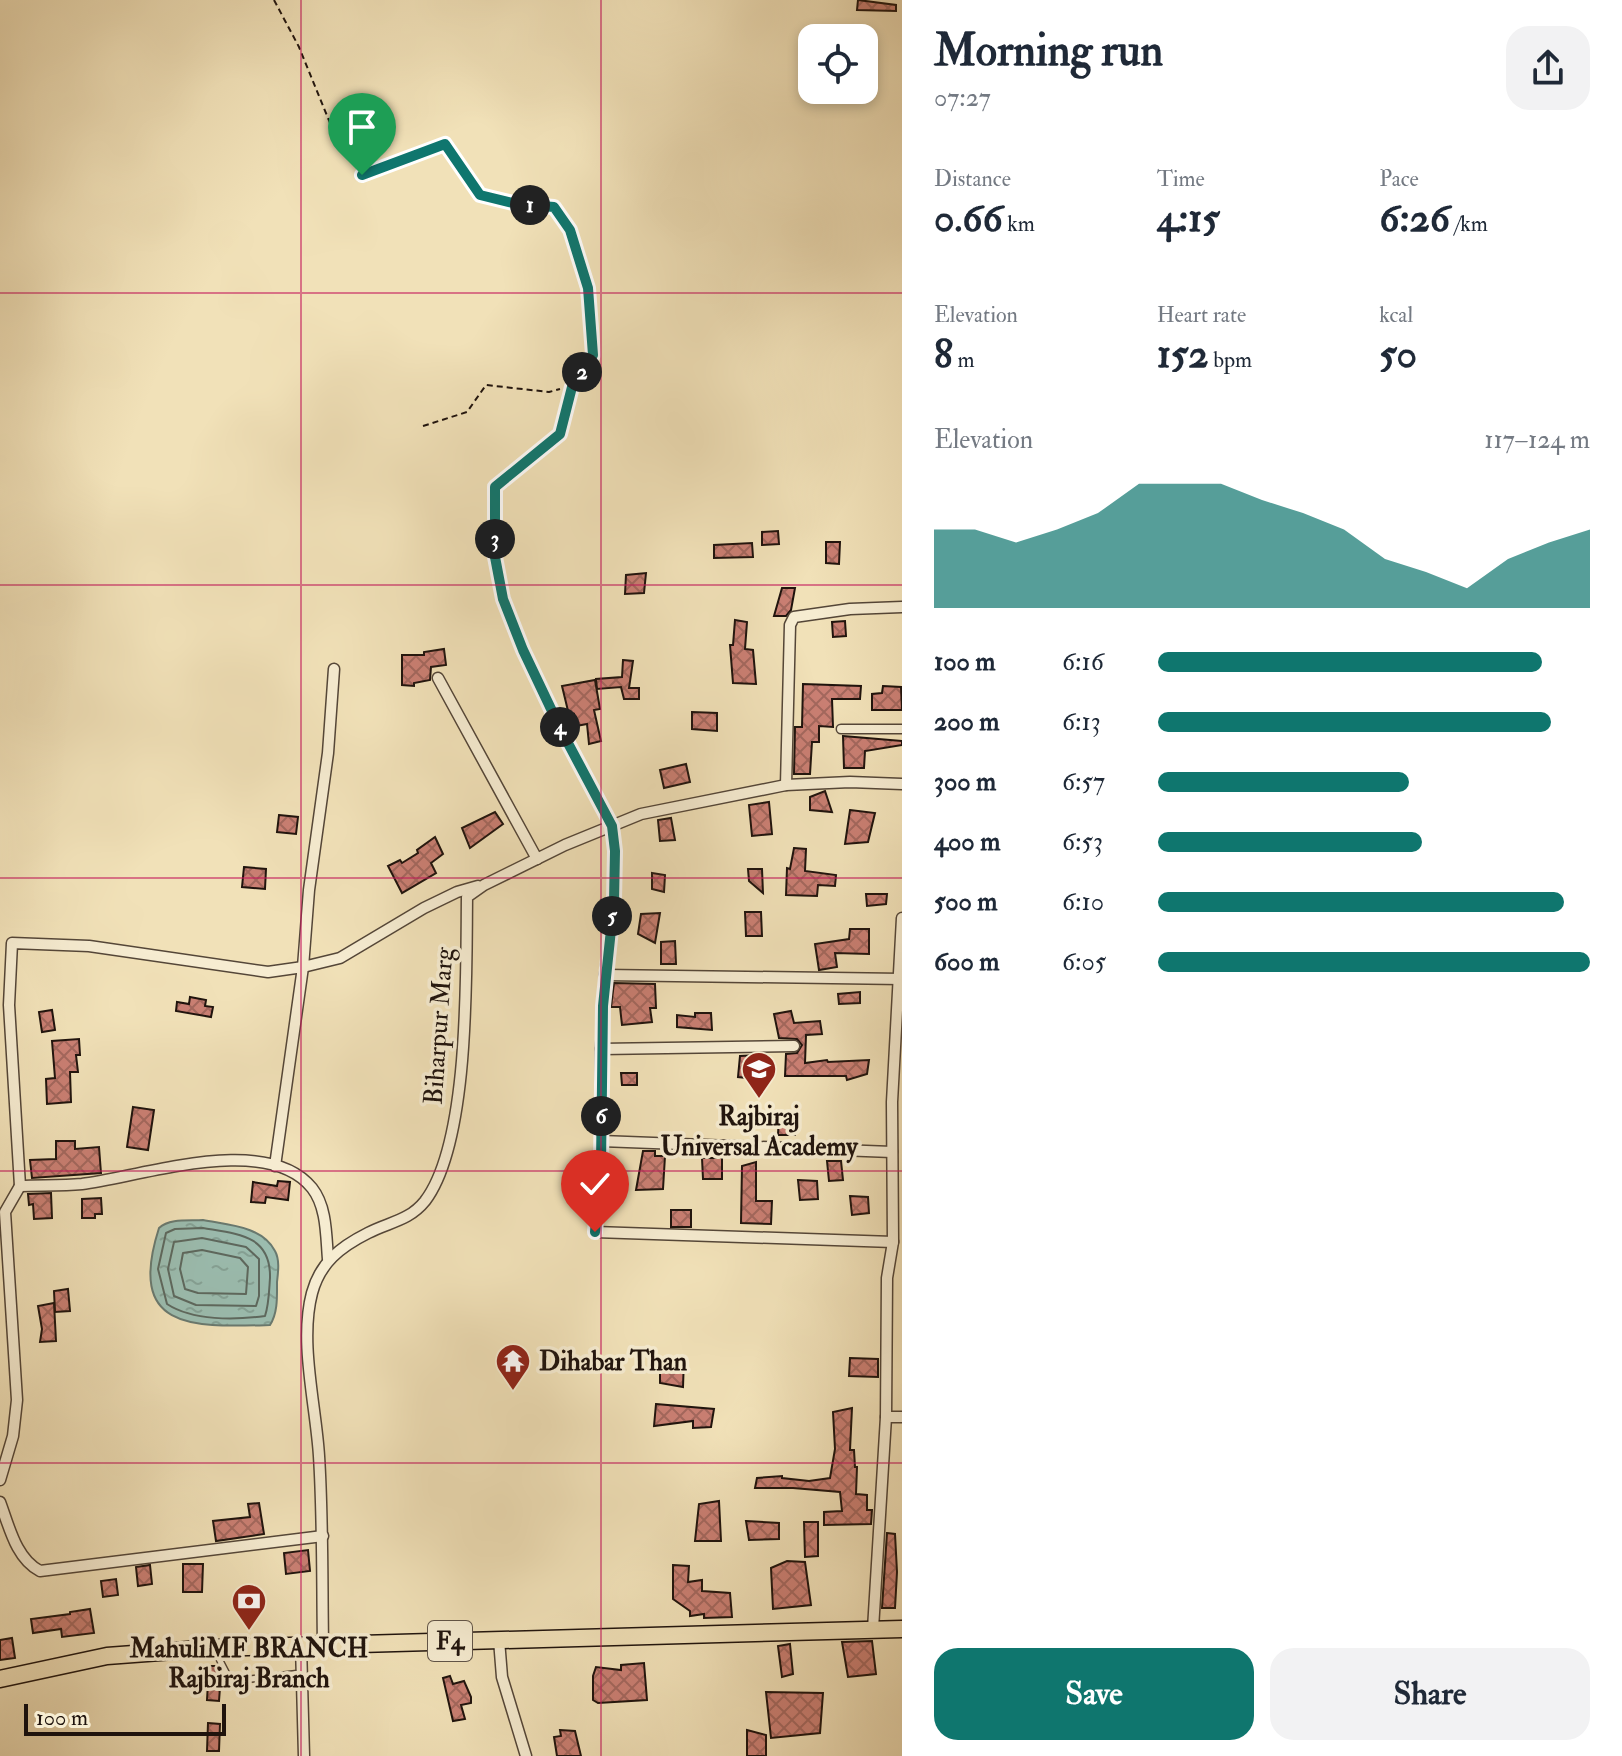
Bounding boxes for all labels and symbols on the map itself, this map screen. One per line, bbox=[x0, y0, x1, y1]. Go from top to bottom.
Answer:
pin bbox=[328, 93, 396, 175]
pin: 1 bbox=[510, 185, 550, 225]
pin: 2 bbox=[562, 352, 602, 392]
pin: 3 bbox=[475, 519, 515, 559]
pin: 4 bbox=[540, 707, 580, 747]
pin: 5 bbox=[592, 896, 632, 936]
street label: Biharpur Marg bbox=[418, 945, 462, 1106]
school or university icon: Rajbiraj Universal Academy bbox=[740, 1050, 778, 1100]
pin: 6 bbox=[581, 1096, 621, 1136]
place label: Rajbiraj Universal Academy bbox=[660, 1101, 859, 1164]
pin bbox=[561, 1150, 629, 1232]
temple icon: Dihabar Than bbox=[494, 1342, 532, 1392]
place label: Dihabar Than bbox=[539, 1346, 688, 1378]
bank icon: MahuliMF BRANCH Rajbiraj Branch bbox=[230, 1582, 268, 1632]
road number: F4 bbox=[428, 1621, 472, 1661]
place label: MahuliMF BRANCH Rajbiraj Branch bbox=[129, 1633, 368, 1695]
scale bar bbox=[24, 1700, 226, 1736]

